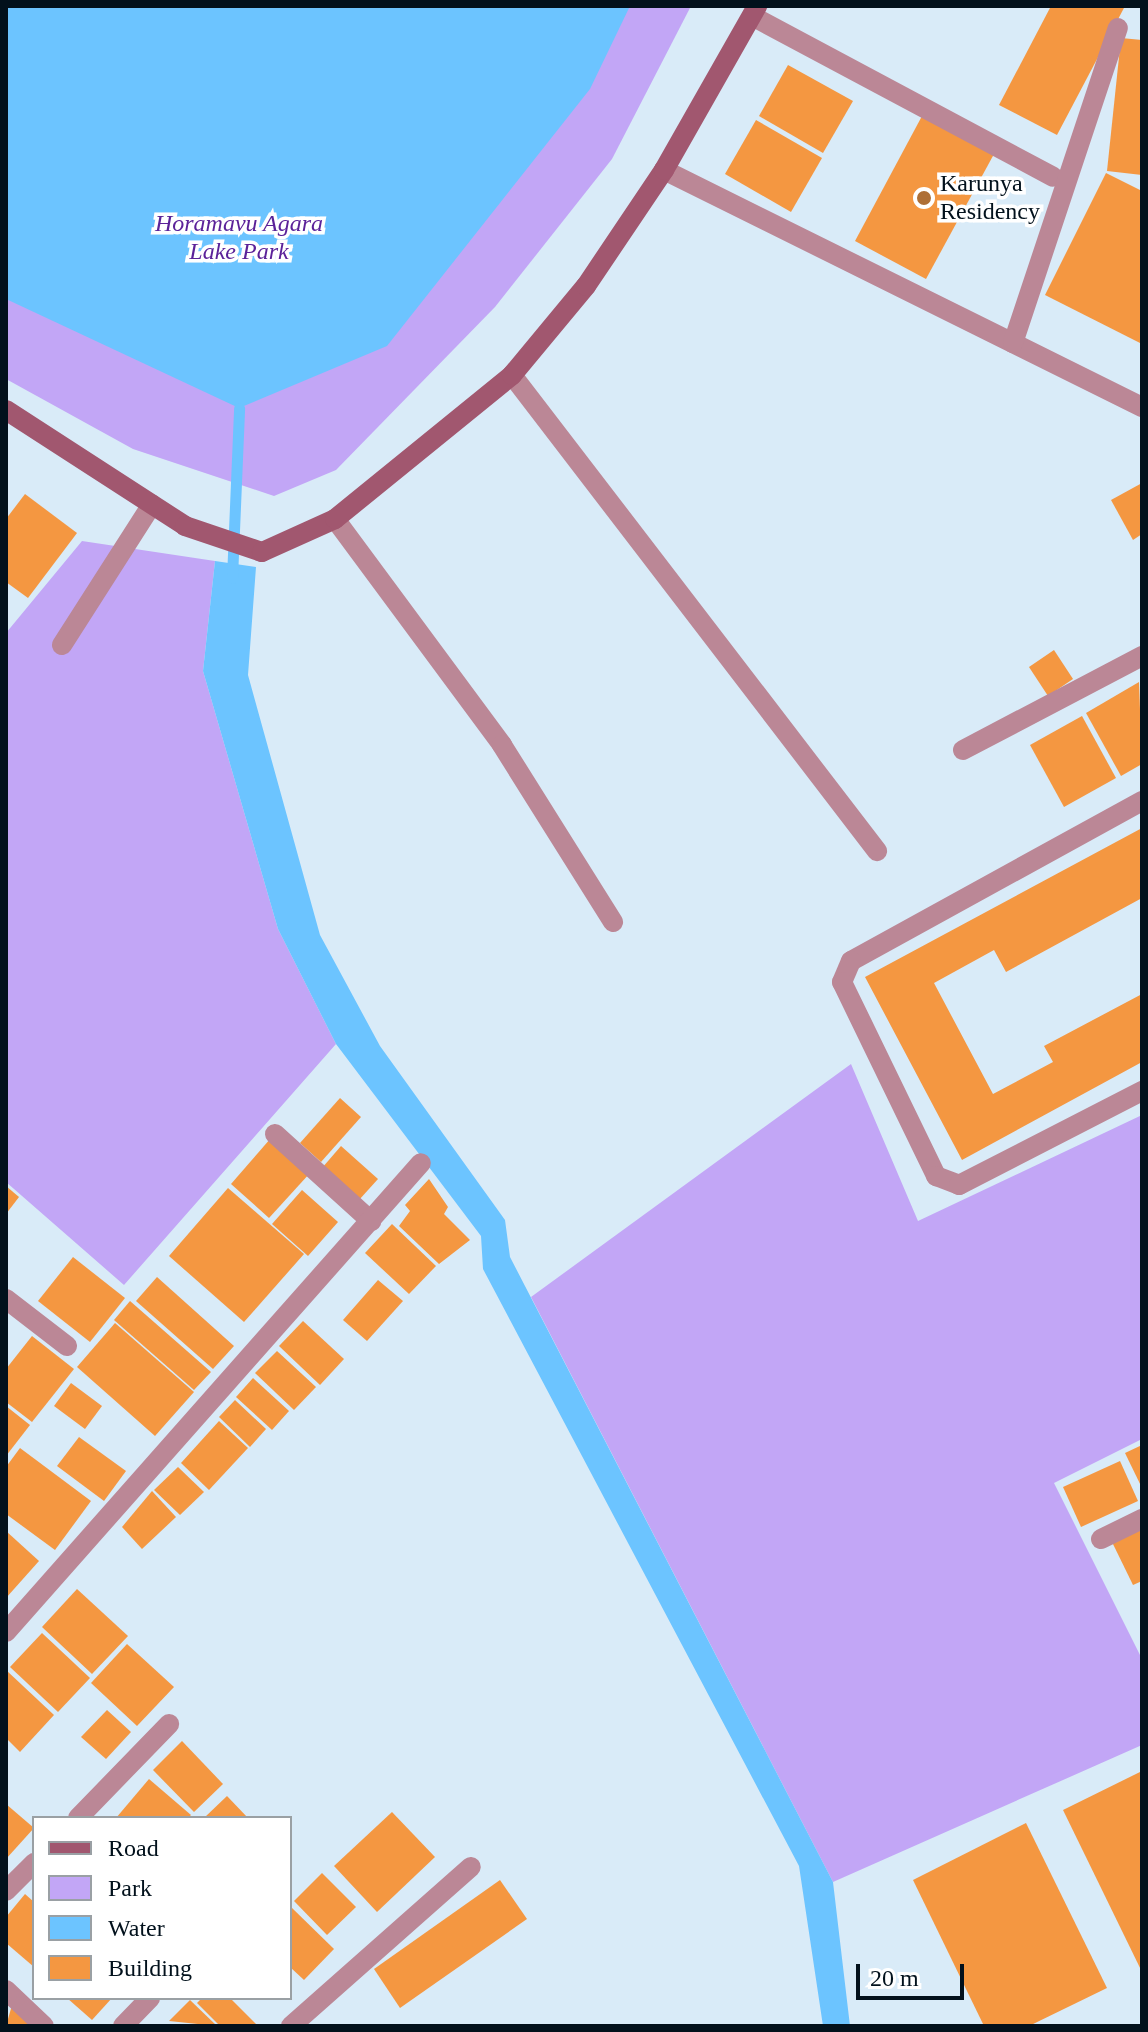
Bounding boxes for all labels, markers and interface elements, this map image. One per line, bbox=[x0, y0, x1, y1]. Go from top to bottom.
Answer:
place label: Karunya Residency bbox=[940, 170, 1040, 226]
marker: Karunya Residency bbox=[915, 189, 933, 207]
park label: Horamavu Agara Lake Park bbox=[155, 210, 323, 266]
legend bbox=[32, 1816, 292, 2000]
text: Road bbox=[108, 1835, 159, 1861]
text: Park bbox=[108, 1875, 152, 1901]
text: Water bbox=[108, 1915, 165, 1941]
scale bar bbox=[860, 1948, 968, 1998]
text: Building bbox=[108, 1955, 192, 1981]
text: 20 m bbox=[870, 1965, 919, 1991]

